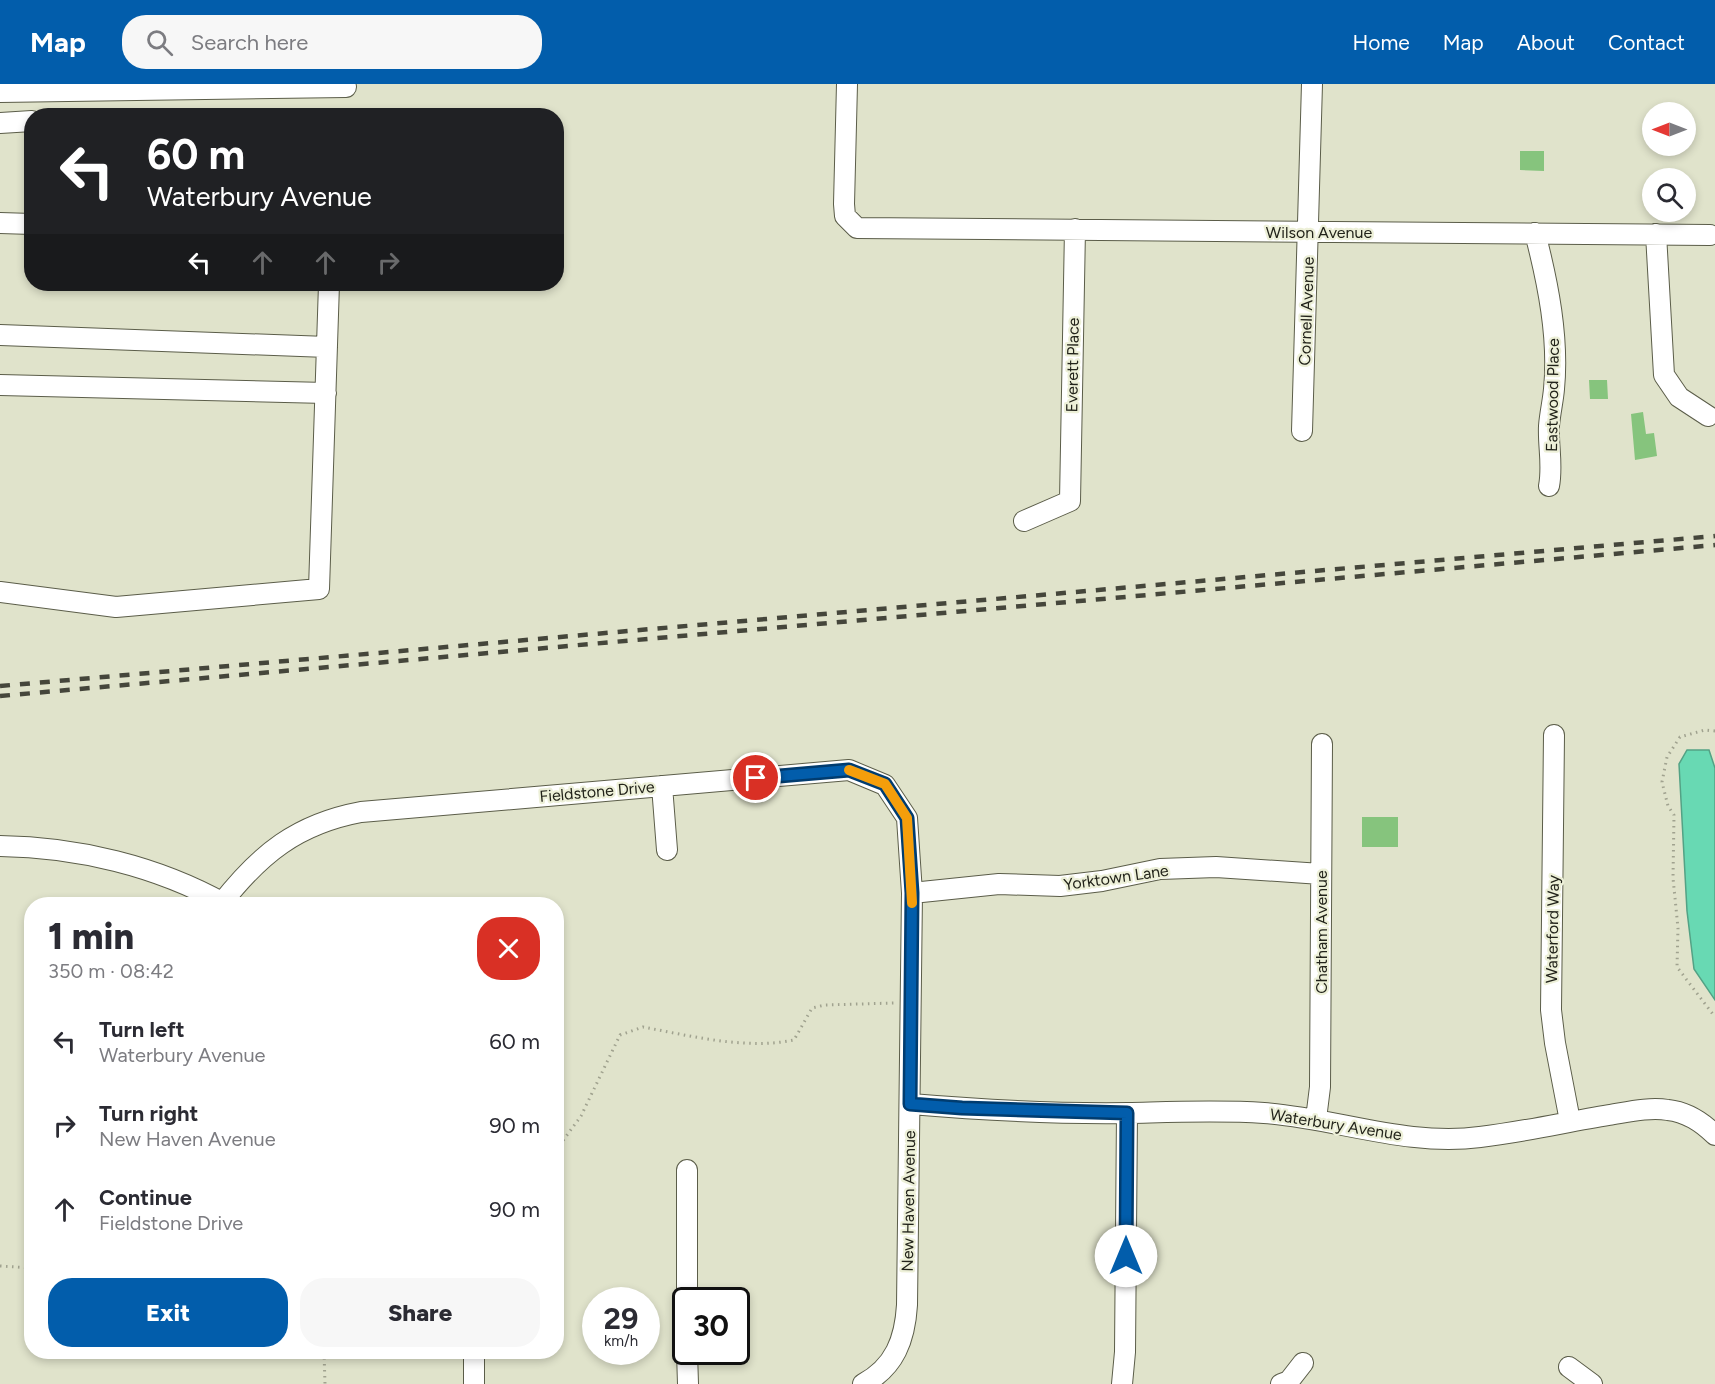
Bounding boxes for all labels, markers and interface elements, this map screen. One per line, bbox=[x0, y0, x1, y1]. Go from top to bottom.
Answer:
search box bbox=[122, 15, 542, 69]
text: Map bbox=[30, 25, 86, 59]
icon: search bbox=[143, 26, 176, 59]
text: Search here bbox=[191, 29, 308, 56]
text: Home bbox=[1353, 30, 1410, 55]
text: Map bbox=[1443, 30, 1484, 55]
text: About bbox=[1517, 30, 1575, 55]
text: Contact bbox=[1608, 30, 1685, 55]
north arrow bbox=[1642, 102, 1696, 156]
map controls bbox=[1642, 102, 1696, 222]
text: 60 m bbox=[147, 129, 245, 180]
icon: left bbox=[48, 132, 126, 210]
button: search bbox=[1642, 168, 1696, 222]
text: Waterbury Avenue bbox=[147, 180, 372, 213]
street label: Wilson Avenue bbox=[1266, 223, 1372, 242]
icon: left bbox=[183, 246, 216, 279]
icon: ahead bbox=[246, 246, 279, 279]
icon: ahead bbox=[309, 246, 342, 279]
icon: right bbox=[372, 246, 405, 279]
street label: Cornell Avenue bbox=[1295, 256, 1318, 366]
street label: Everett Place bbox=[1062, 317, 1083, 413]
street label: Eastwood Place bbox=[1542, 338, 1563, 452]
pin bbox=[730, 752, 781, 803]
icon: arrive bbox=[739, 761, 772, 794]
street label: Fieldstone Drive bbox=[539, 777, 656, 806]
street label: Yorktown Lane bbox=[1062, 861, 1170, 894]
street label: Chatham Avenue bbox=[1312, 870, 1331, 994]
street label: Waterford Way bbox=[1542, 874, 1563, 983]
text: 1 min bbox=[48, 915, 134, 958]
button: close bbox=[477, 917, 540, 980]
text: 350 m · 08:42 bbox=[48, 959, 174, 983]
text: Turn left bbox=[99, 1016, 185, 1043]
icon: left bbox=[48, 1025, 81, 1058]
text: 60 m bbox=[489, 1028, 540, 1055]
text: Waterbury Avenue bbox=[99, 1043, 266, 1067]
text: Turn right bbox=[99, 1100, 198, 1127]
street label: Waterbury Avenue bbox=[1269, 1105, 1403, 1144]
icon: right bbox=[48, 1109, 81, 1142]
text: 90 m bbox=[489, 1112, 540, 1139]
text: New Haven Avenue bbox=[99, 1127, 276, 1151]
street label: New Haven Avenue bbox=[898, 1130, 919, 1272]
text: Continue bbox=[99, 1184, 192, 1211]
icon: ahead bbox=[48, 1193, 81, 1226]
text: 90 m bbox=[489, 1196, 540, 1223]
text: Fieldstone Drive bbox=[99, 1211, 243, 1235]
position arrow bbox=[1094, 1224, 1158, 1288]
button: Exit bbox=[48, 1278, 288, 1347]
button: Share bbox=[300, 1278, 540, 1347]
speed limit sign: 30 bbox=[672, 1287, 750, 1365]
text: 29 bbox=[604, 1300, 638, 1337]
text: km/h bbox=[604, 1332, 638, 1350]

